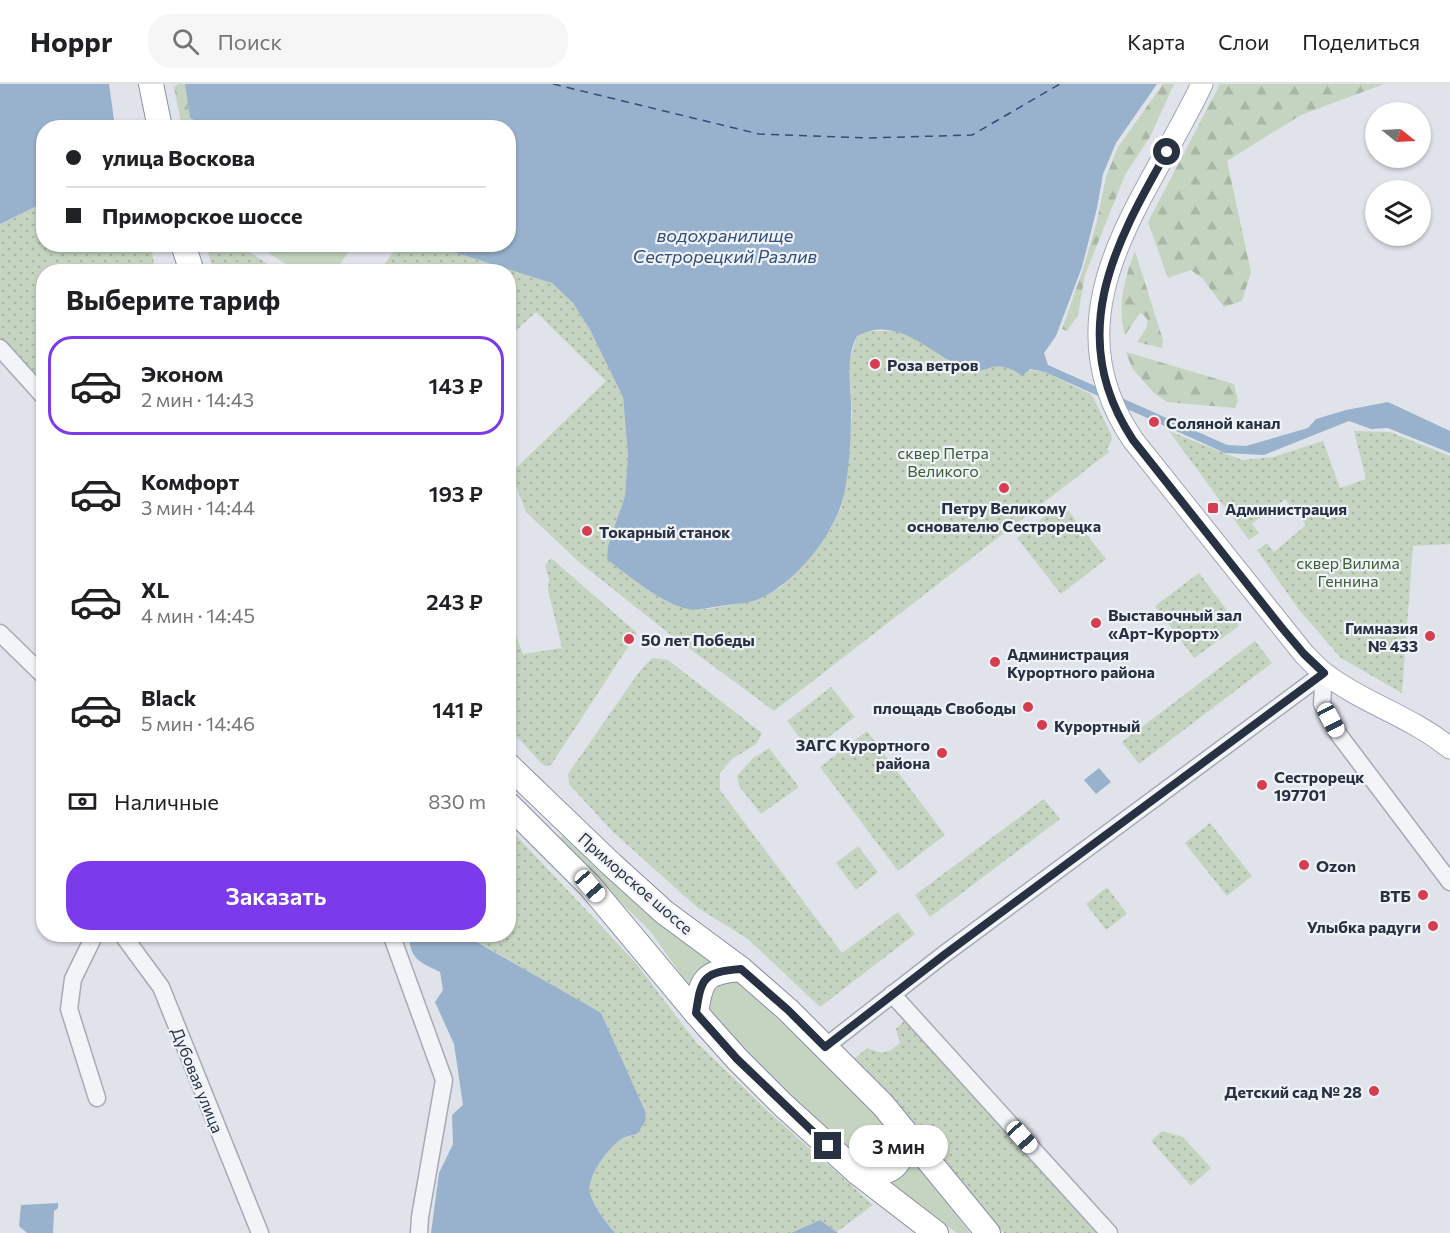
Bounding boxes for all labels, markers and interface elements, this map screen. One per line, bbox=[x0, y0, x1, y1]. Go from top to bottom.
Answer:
search box bbox=[148, 14, 568, 68]
text: Hoppr bbox=[30, 24, 112, 58]
icon: search bbox=[169, 25, 202, 58]
text: Поиск bbox=[217, 28, 282, 55]
text: Карта bbox=[1127, 29, 1185, 54]
text: Слои bbox=[1218, 29, 1269, 54]
text: Поделиться bbox=[1302, 29, 1420, 54]
north arrow bbox=[1365, 102, 1431, 168]
map controls bbox=[1365, 102, 1431, 246]
route start bbox=[1153, 138, 1180, 165]
text: улица Воскова bbox=[102, 144, 255, 171]
button: layers bbox=[1365, 180, 1431, 246]
text: Приморское шоссе bbox=[102, 202, 303, 229]
water label: водохранилище Сестрорецкий Разлив bbox=[633, 224, 818, 267]
text: Выберите тариф bbox=[66, 283, 280, 316]
place label: Роза ветров bbox=[887, 355, 979, 374]
marker: Роза ветров bbox=[868, 357, 882, 371]
icon: car bbox=[69, 359, 123, 413]
text: Эконом bbox=[141, 360, 223, 387]
text: 143 ₽ bbox=[429, 372, 483, 399]
text: 2 мин · 14:43 bbox=[141, 387, 254, 411]
place label: Соляной канал bbox=[1166, 413, 1281, 432]
marker: Соляной канал bbox=[1147, 415, 1161, 429]
park label: сквер Петра Великого bbox=[897, 443, 989, 480]
icon: car bbox=[69, 467, 123, 521]
text: Комфорт bbox=[141, 468, 239, 495]
text: 193 ₽ bbox=[429, 480, 483, 507]
marker: Петру Великому основателю Сестрорецка bbox=[997, 481, 1011, 495]
text: 3 мин · 14:44 bbox=[141, 495, 255, 519]
place label: Петру Великому основателю Сестрорецка bbox=[907, 498, 1101, 535]
place label: Администрация bbox=[1225, 499, 1347, 518]
marker: Администрация bbox=[1206, 501, 1220, 515]
place label: Токарный станок bbox=[599, 522, 731, 541]
marker: Токарный станок bbox=[580, 524, 594, 538]
park label: сквер Вилима Геннина bbox=[1296, 553, 1400, 590]
icon: car bbox=[69, 575, 123, 629]
text: XL bbox=[141, 576, 169, 603]
text: 243 ₽ bbox=[426, 588, 483, 615]
text: 4 мин · 14:45 bbox=[141, 603, 255, 627]
place label: Выставочный зал «Арт-Курорт» bbox=[1108, 605, 1242, 642]
marker: Выставочный зал «Арт-Курорт» bbox=[1089, 616, 1103, 630]
place label: Гимназия № 433 bbox=[1345, 618, 1418, 655]
marker: Гимназия № 433 bbox=[1423, 629, 1437, 643]
place label: 50 лет Победы bbox=[641, 630, 755, 649]
marker: 50 лет Победы bbox=[622, 632, 636, 646]
place label: Администрация Курортного района bbox=[1007, 644, 1155, 681]
marker: Администрация Курортного района bbox=[988, 655, 1002, 669]
icon: car bbox=[69, 683, 123, 737]
text: Black bbox=[141, 684, 196, 711]
text: 141 ₽ bbox=[432, 696, 483, 723]
place label: площадь Свободы bbox=[873, 698, 1016, 717]
marker: площадь Свободы bbox=[1021, 700, 1035, 714]
car bbox=[1315, 700, 1347, 740]
text: 5 мин · 14:46 bbox=[141, 711, 255, 735]
place label: Курортный bbox=[1054, 716, 1140, 735]
marker: Курортный bbox=[1035, 718, 1049, 732]
place label: ЗАГС Курортного района bbox=[796, 735, 930, 772]
marker: ЗАГС Курортного района bbox=[935, 746, 949, 760]
place label: Сестрорецк 197701 bbox=[1274, 767, 1365, 804]
marker: Сестрорецк 197701 bbox=[1255, 778, 1269, 792]
icon: cash bbox=[66, 785, 99, 818]
text: Наличные bbox=[114, 788, 219, 815]
text: 830 m bbox=[428, 789, 486, 813]
street label: Приморское шоссе bbox=[575, 828, 697, 938]
place label: Ozon bbox=[1316, 856, 1356, 875]
marker: Ozon bbox=[1297, 858, 1311, 872]
button: Заказать bbox=[66, 861, 486, 930]
car bbox=[571, 867, 609, 905]
place label: ВТБ bbox=[1380, 886, 1411, 905]
marker: ВТБ bbox=[1416, 888, 1430, 902]
place label: Улыбка радуги bbox=[1307, 917, 1421, 936]
marker: Улыбка радуги bbox=[1426, 919, 1440, 933]
street label: Дубовая улица bbox=[168, 1025, 228, 1135]
place label: Детский сад № 28 bbox=[1225, 1082, 1362, 1101]
marker: Детский сад № 28 bbox=[1367, 1084, 1381, 1098]
car bbox=[1003, 1118, 1041, 1156]
callout: 3 мин bbox=[849, 1125, 948, 1167]
route end bbox=[814, 1132, 841, 1159]
text: 3 мин bbox=[872, 1134, 925, 1158]

